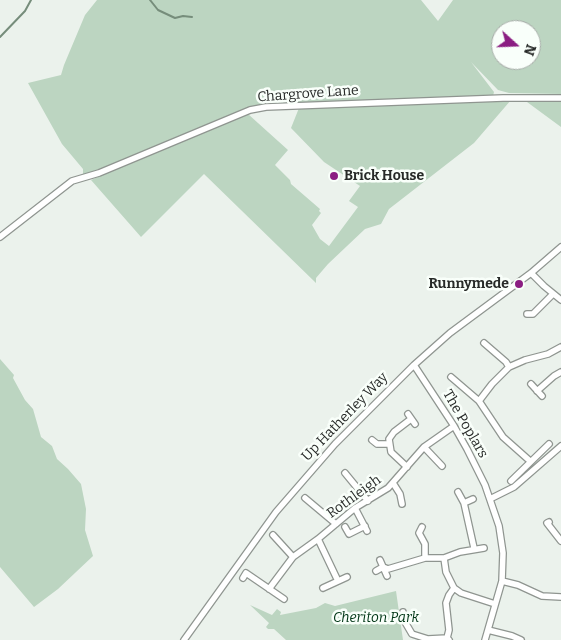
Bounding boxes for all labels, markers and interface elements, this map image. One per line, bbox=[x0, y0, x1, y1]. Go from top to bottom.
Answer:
north arrow bbox=[491, 20, 541, 70]
text: N bbox=[520, 42, 539, 58]
street label: Chargrove Lane bbox=[257, 82, 359, 106]
place label: Brick House bbox=[344, 168, 424, 184]
marker: Brick House bbox=[328, 170, 340, 182]
place label: Runnymede bbox=[428, 276, 509, 292]
marker: Runnymede bbox=[513, 278, 525, 290]
street label: Up Hatherley Way bbox=[298, 369, 392, 465]
street label: The Poplars bbox=[439, 387, 491, 461]
street label: Rothleigh bbox=[324, 472, 384, 522]
park label: Cheriton Park bbox=[333, 610, 419, 626]

